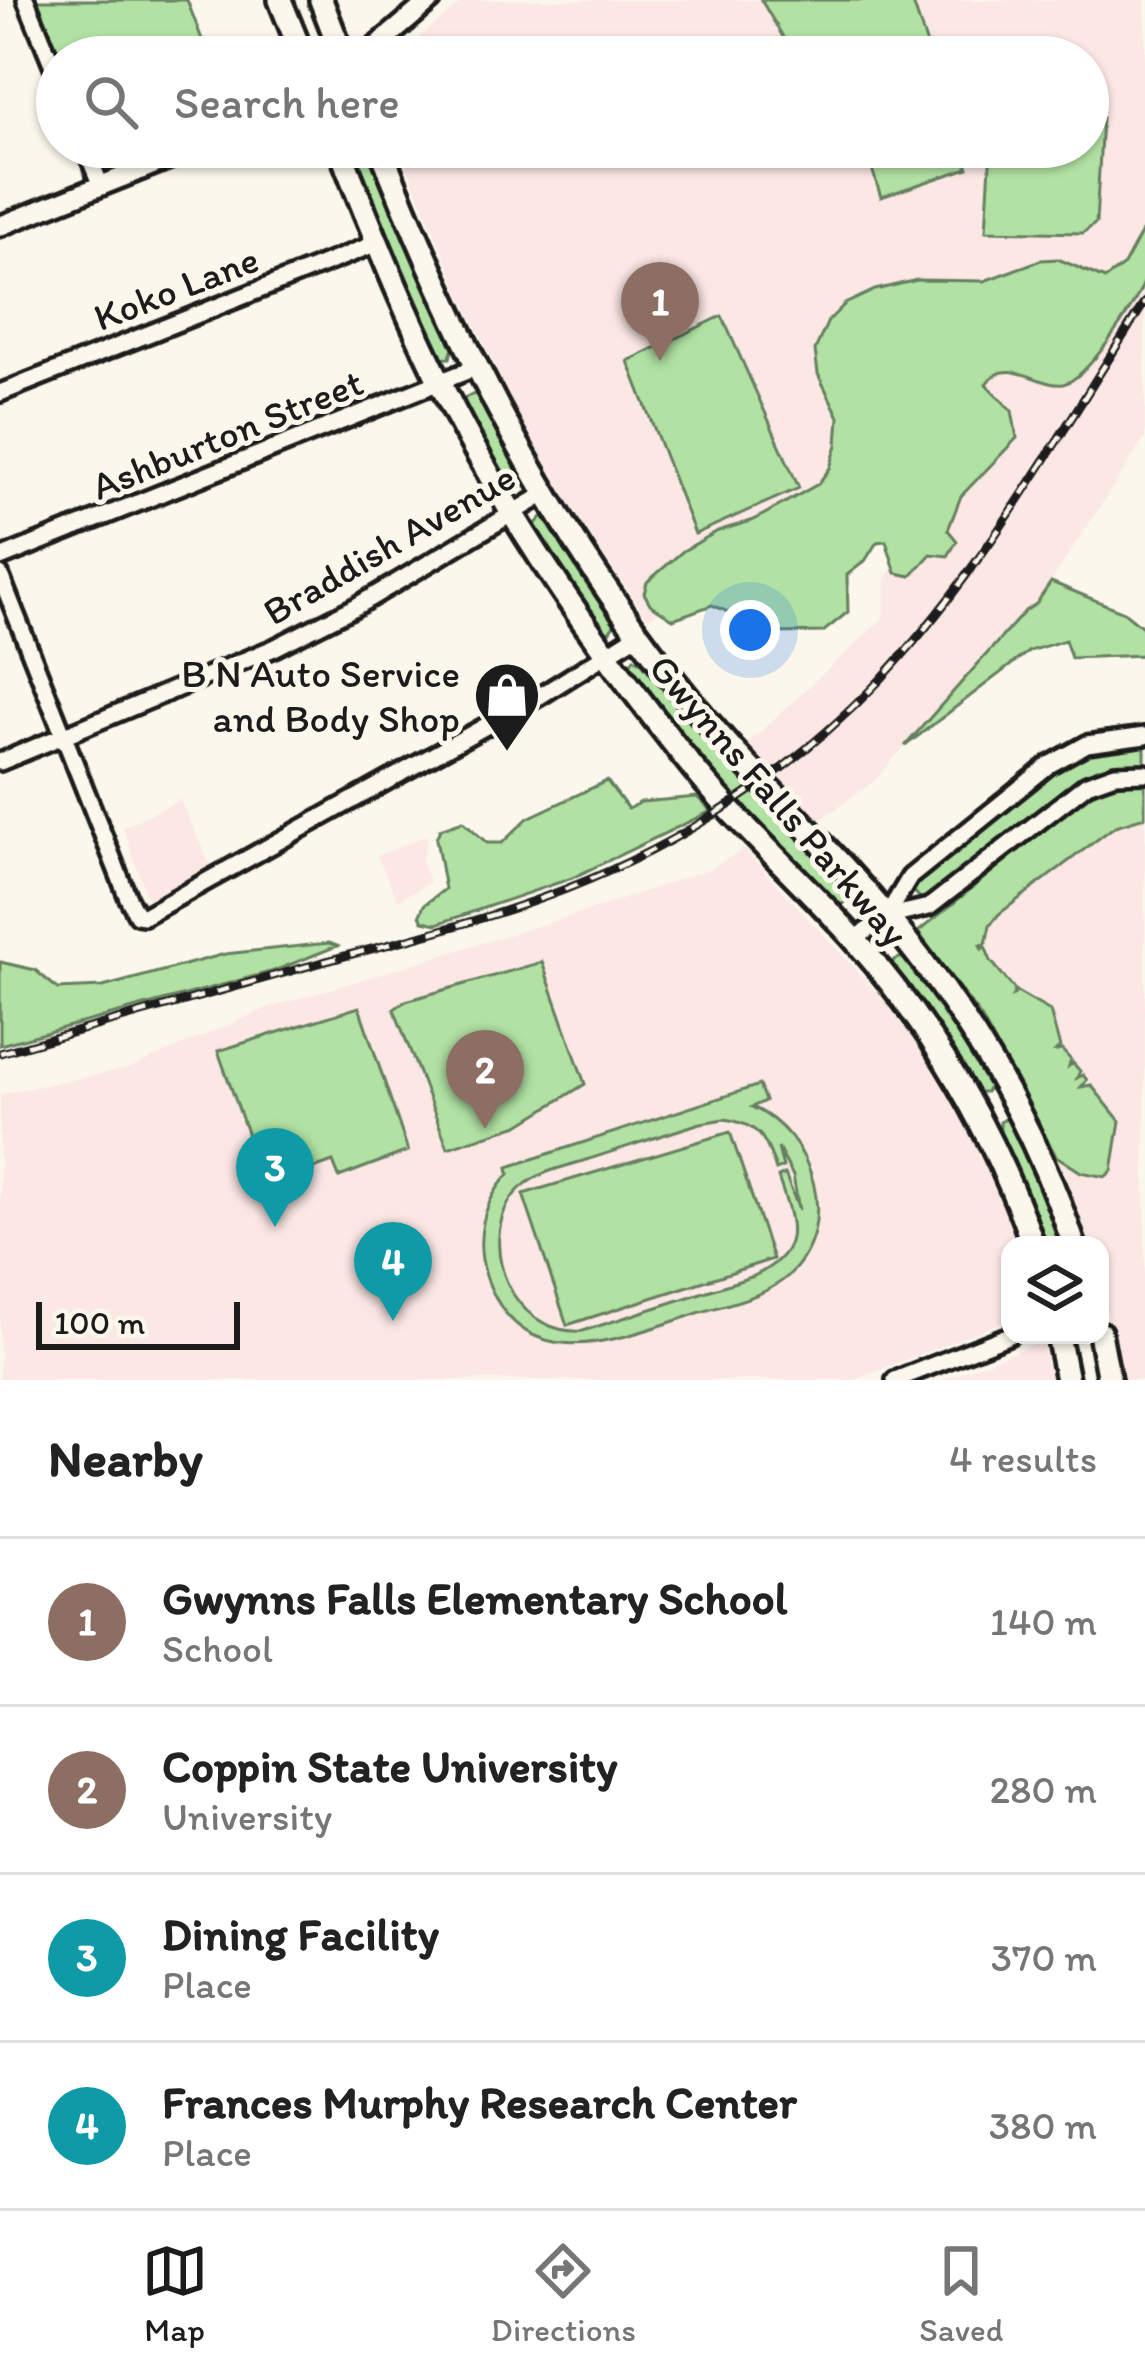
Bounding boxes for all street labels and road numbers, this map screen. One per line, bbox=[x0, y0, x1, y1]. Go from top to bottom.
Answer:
street label: Koko Lane bbox=[87, 235, 265, 341]
street label: Ashburton Street bbox=[85, 358, 369, 510]
street label: Braddish Avenue bbox=[255, 453, 523, 635]
street label: Gwynns Falls Parkway bbox=[639, 644, 919, 956]

